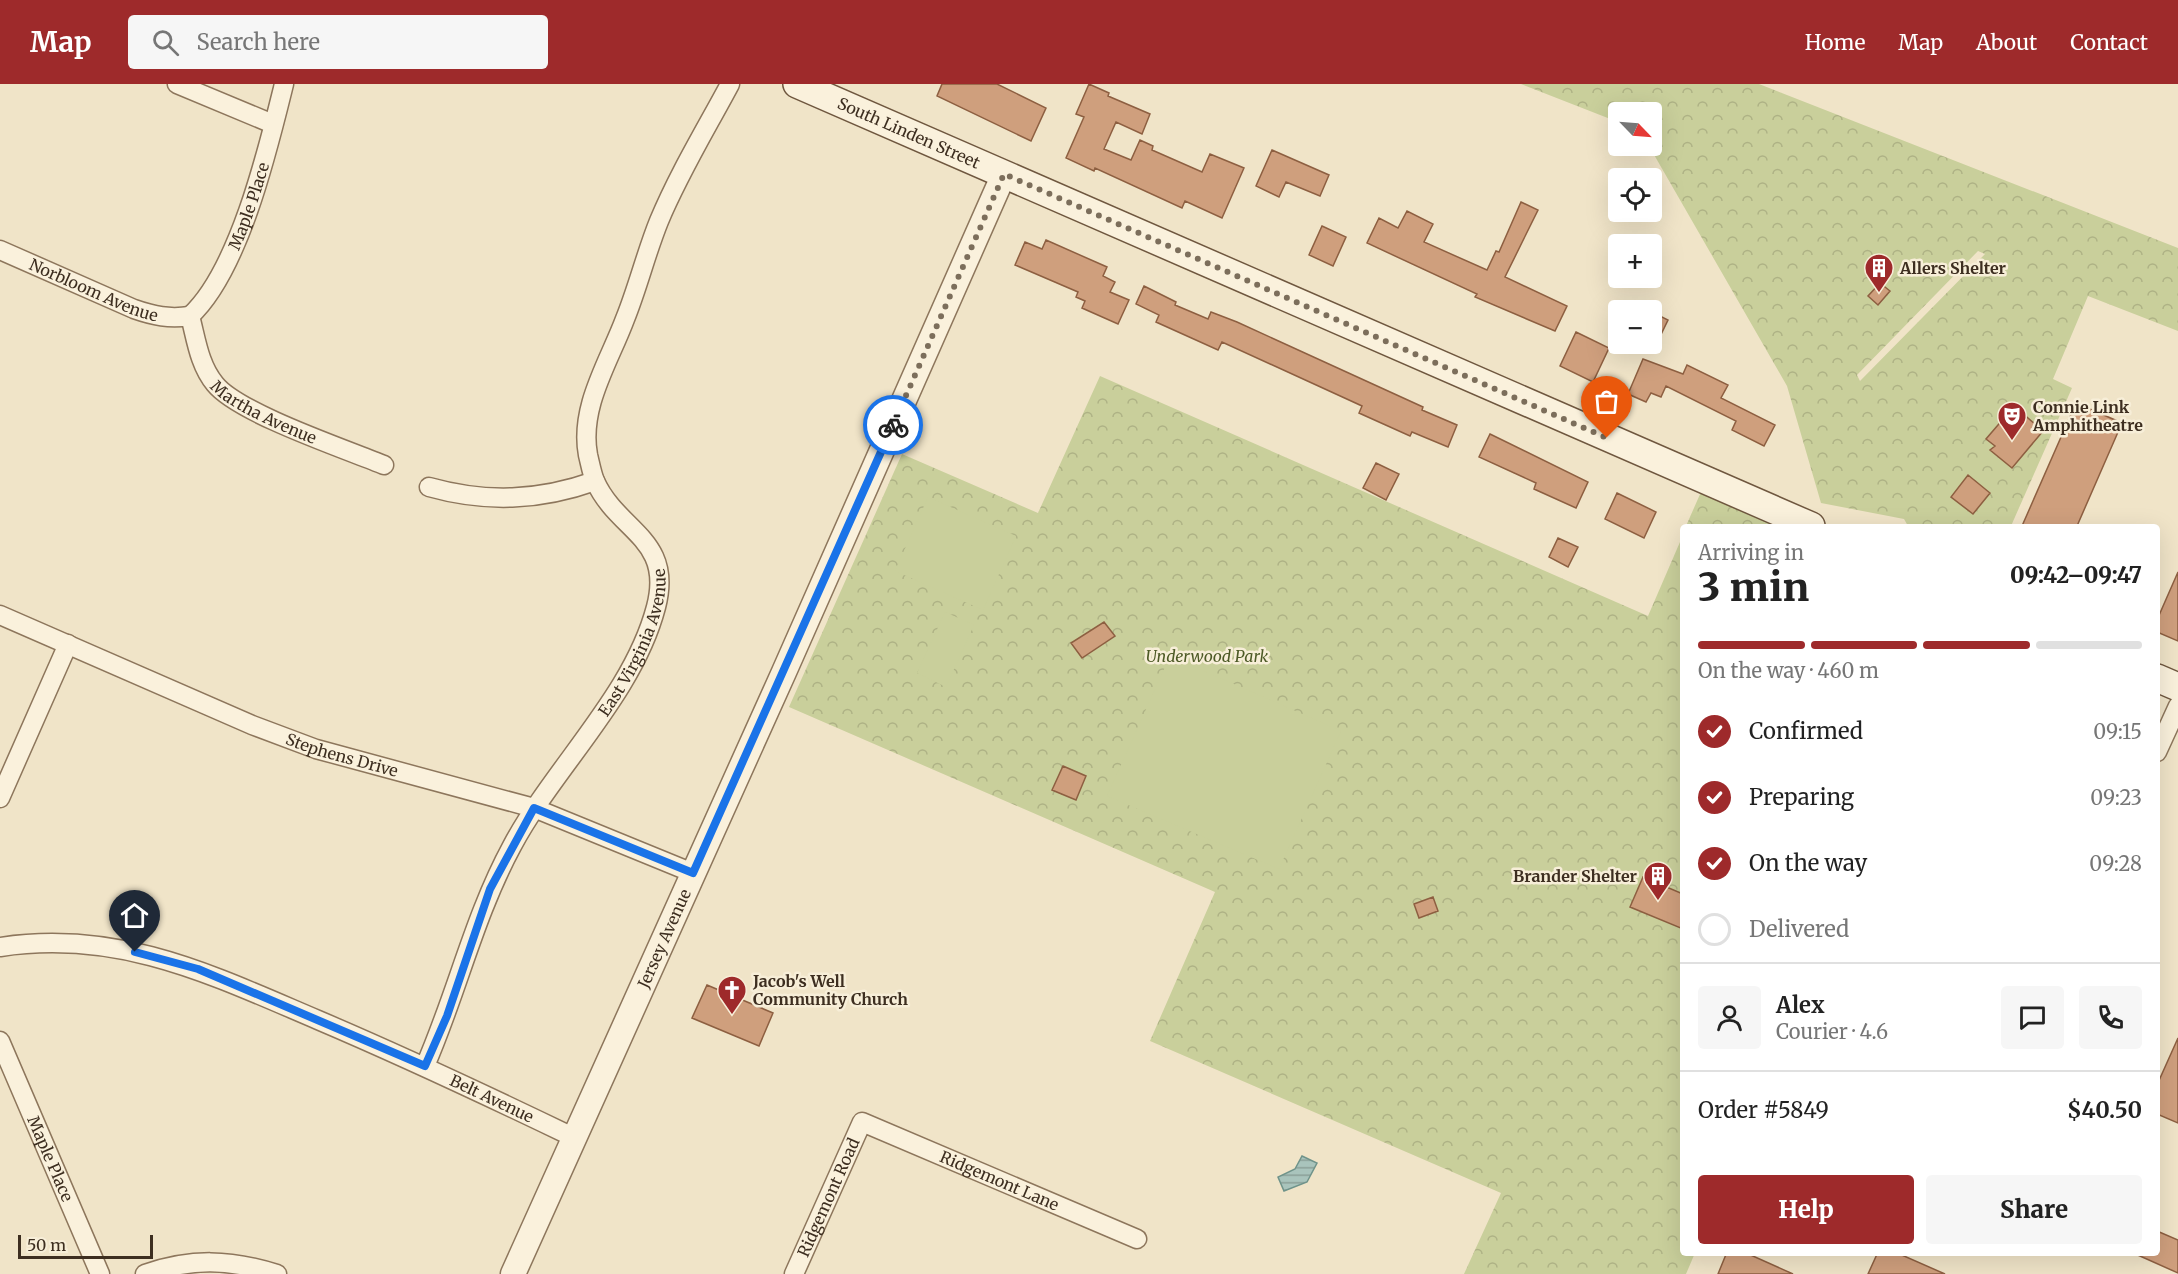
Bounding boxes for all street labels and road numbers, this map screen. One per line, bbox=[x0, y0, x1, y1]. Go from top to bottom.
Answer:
street label: South Linden Street bbox=[835, 93, 984, 173]
street label: Maple Place bbox=[224, 160, 273, 253]
street label: Norbloom Avenue bbox=[26, 254, 160, 325]
street label: Martha Avenue bbox=[207, 376, 320, 448]
street label: East Virginia Avenue bbox=[594, 567, 670, 720]
street label: Stephens Drive bbox=[283, 729, 400, 781]
street label: Jersey Avenue bbox=[633, 886, 695, 992]
street label: Belt Avenue bbox=[447, 1070, 537, 1127]
street label: Maple Place bbox=[23, 1113, 78, 1204]
street label: Ridgemont Road bbox=[793, 1134, 864, 1260]
street label: Ridgemont Lane bbox=[937, 1146, 1062, 1215]

